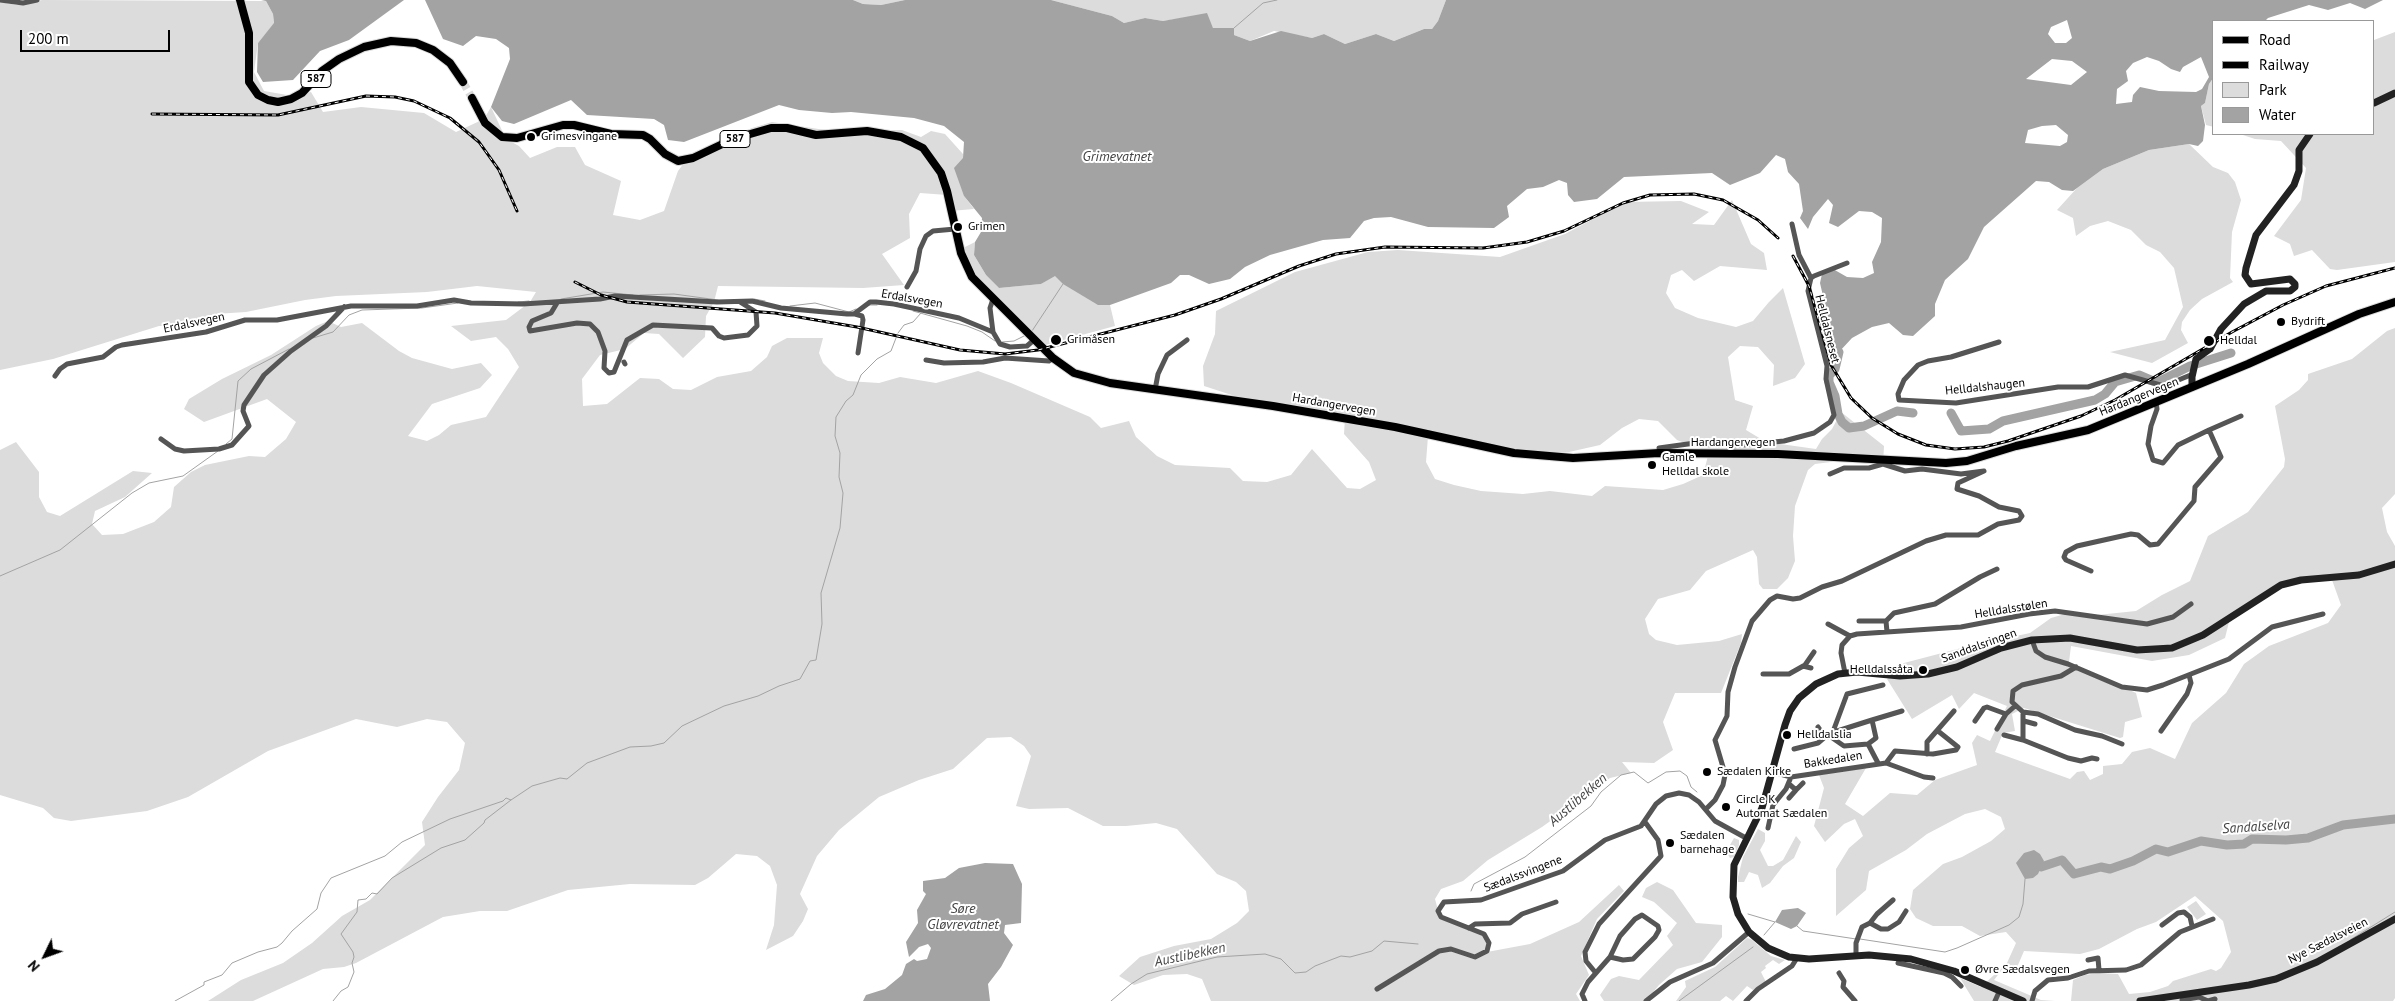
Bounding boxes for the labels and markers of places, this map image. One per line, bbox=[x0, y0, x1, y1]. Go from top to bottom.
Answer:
place label: Grimesvingane bbox=[541, 130, 617, 144]
marker: Grimesvingane bbox=[525, 131, 537, 143]
place label: Grimen bbox=[968, 220, 1005, 234]
marker: Grimen bbox=[952, 221, 964, 233]
place label: Bydrift bbox=[2291, 315, 2325, 329]
marker: Bydrift bbox=[2275, 316, 2287, 328]
marker: Grimåsen bbox=[1049, 333, 1063, 347]
place label: Grimåsen bbox=[1067, 333, 1115, 347]
marker: Helldal bbox=[2202, 334, 2216, 348]
place label: Helldal bbox=[2220, 334, 2257, 348]
place label: Gamle Helldal skole bbox=[1662, 451, 1729, 479]
marker: Gamle Helldal skole bbox=[1646, 459, 1658, 471]
place label: Helldalssåta bbox=[1850, 663, 1913, 677]
marker: Helldalssåta bbox=[1917, 664, 1929, 676]
place label: Helldalslia bbox=[1797, 728, 1852, 742]
marker: Helldalslia bbox=[1781, 729, 1793, 741]
place label: Sædalen Kirke bbox=[1717, 765, 1791, 779]
marker: Sædalen Kirke bbox=[1701, 766, 1713, 778]
place label: Circle K Automat Sædalen bbox=[1736, 793, 1827, 821]
marker: Circle K Automat Sædalen bbox=[1720, 801, 1732, 813]
place label: Sædalen barnehage bbox=[1680, 829, 1734, 857]
marker: Sædalen barnehage bbox=[1664, 837, 1676, 849]
place label: Øvre Sædalsvegen bbox=[1975, 963, 2070, 977]
marker: Øvre Sædalsvegen bbox=[1959, 964, 1971, 976]

